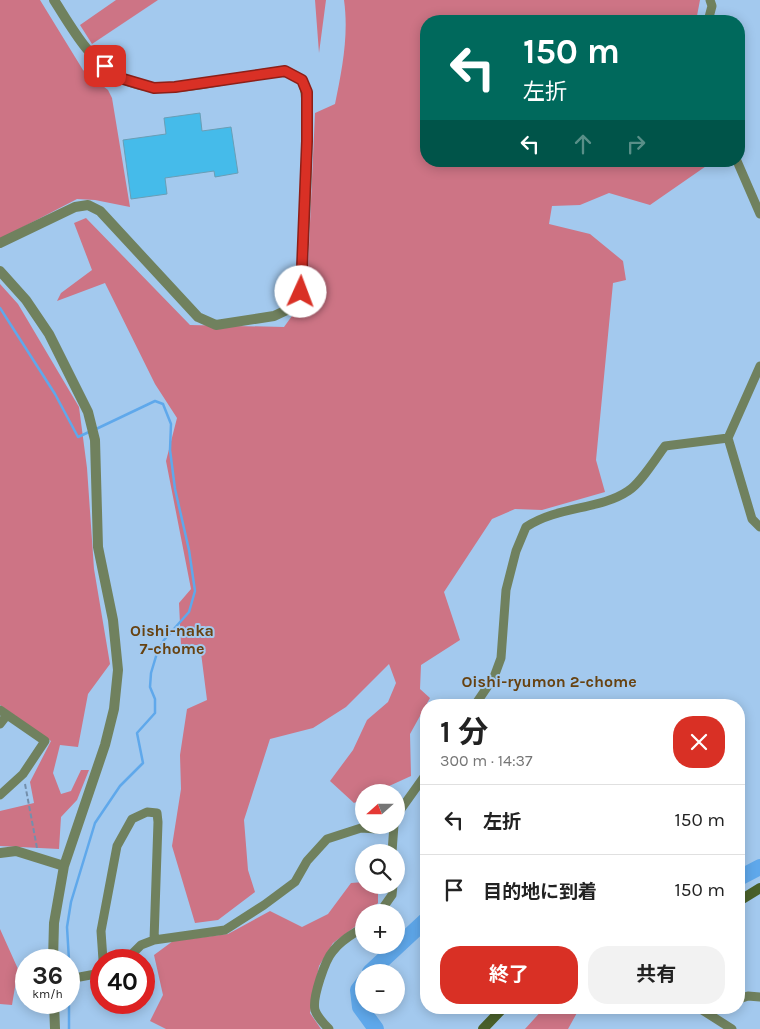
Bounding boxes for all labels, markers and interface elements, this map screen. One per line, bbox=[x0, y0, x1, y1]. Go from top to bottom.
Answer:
text: 150 m bbox=[523, 31, 620, 72]
icon: left bbox=[440, 35, 505, 100]
pin bbox=[84, 45, 126, 87]
icon: arrive bbox=[91, 52, 119, 80]
text: 左折 bbox=[523, 79, 567, 105]
icon: left bbox=[516, 130, 544, 158]
icon: ahead bbox=[569, 130, 597, 158]
icon: right bbox=[622, 130, 650, 158]
position arrow bbox=[274, 265, 326, 317]
district label: Oishi-naka 7-chome bbox=[130, 621, 214, 658]
district label: Oishi-ryumon 2-chome bbox=[461, 672, 637, 691]
text: 1 分 bbox=[440, 714, 488, 750]
button: close bbox=[673, 716, 725, 768]
text: 300 m · 14:37 bbox=[440, 751, 533, 770]
north arrow bbox=[355, 784, 405, 834]
map controls bbox=[355, 784, 405, 1014]
icon: left bbox=[440, 806, 468, 834]
text: 150 m bbox=[674, 809, 725, 831]
text: 左折 bbox=[483, 811, 521, 833]
button: search bbox=[355, 844, 405, 894]
icon: arrive bbox=[440, 876, 468, 904]
text: 150 m bbox=[674, 879, 725, 901]
text: 目的地に到着 bbox=[483, 881, 597, 903]
button: + bbox=[355, 904, 405, 954]
button: 終了 bbox=[440, 946, 578, 1004]
button: 共有 bbox=[588, 946, 725, 1004]
speed limit sign: 40 bbox=[90, 949, 155, 1014]
text: 36 bbox=[32, 961, 63, 990]
button: − bbox=[355, 964, 405, 1014]
text: km/h bbox=[32, 987, 63, 1001]

